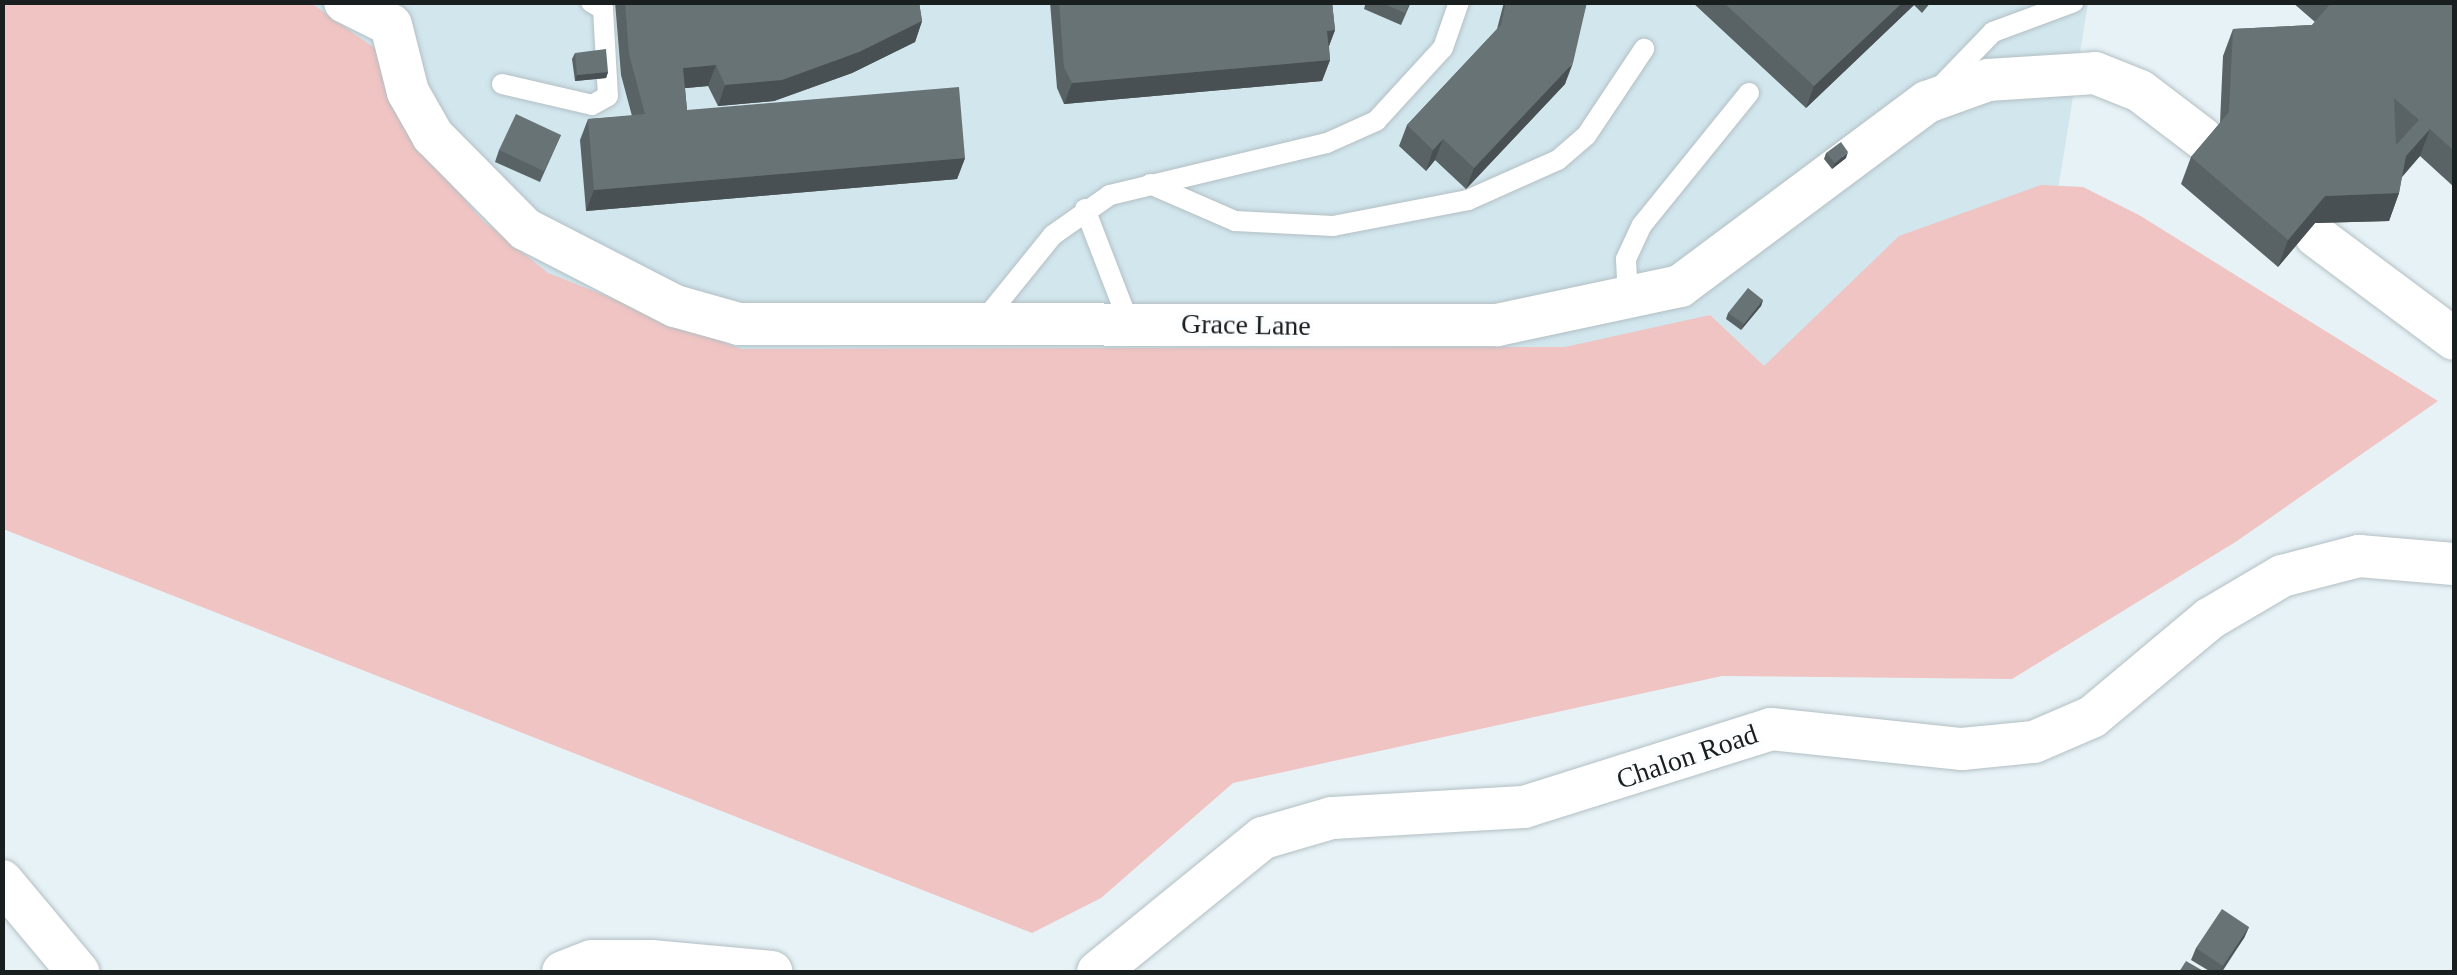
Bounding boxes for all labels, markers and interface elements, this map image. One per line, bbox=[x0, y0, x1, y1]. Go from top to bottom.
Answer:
street label: Grace Lane bbox=[1181, 307, 1311, 343]
street label: Chalon Road bbox=[1612, 717, 1762, 797]

